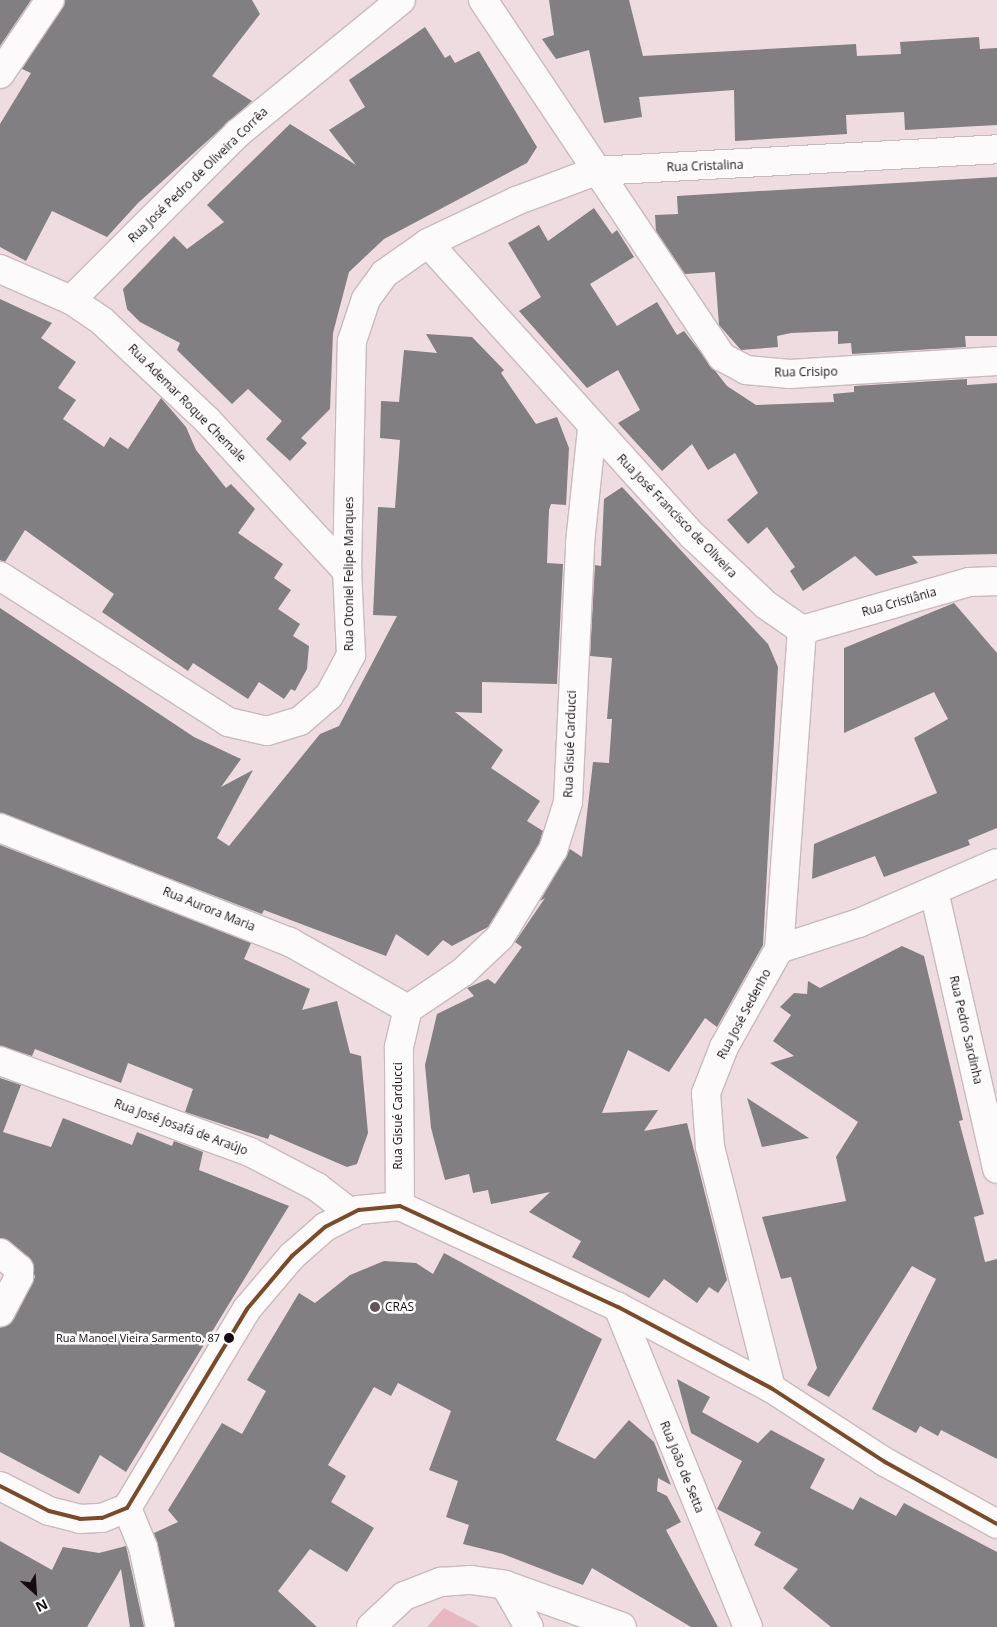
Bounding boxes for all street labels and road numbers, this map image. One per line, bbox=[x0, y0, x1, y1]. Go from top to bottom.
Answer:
street label: Rua José Pedro de Oliveira Corrêa bbox=[125, 104, 271, 246]
street label: Rua Cristalina bbox=[666, 157, 744, 175]
street label: Rua Ademar Roque Chemale bbox=[125, 341, 249, 465]
street label: Rua Crisipo bbox=[774, 364, 838, 380]
street label: Rua José Francisco de Oliveira bbox=[614, 451, 740, 581]
street label: Rua Otoniel Felipe Marques bbox=[342, 497, 356, 651]
street label: Rua Cristiânia bbox=[860, 584, 938, 620]
street label: Rua Gisué Carducci bbox=[561, 690, 579, 798]
street label: Rua Aurora Maria bbox=[161, 884, 257, 934]
street label: Rua José Sedenho bbox=[714, 967, 774, 1061]
street label: Rua Pedro Sardinha bbox=[946, 974, 986, 1086]
street label: Rua Gisué Carducci bbox=[391, 1062, 405, 1170]
street label: Rua José Josafá de Araújo bbox=[112, 1096, 250, 1158]
street label: Rua João de Setta bbox=[657, 1419, 707, 1515]

